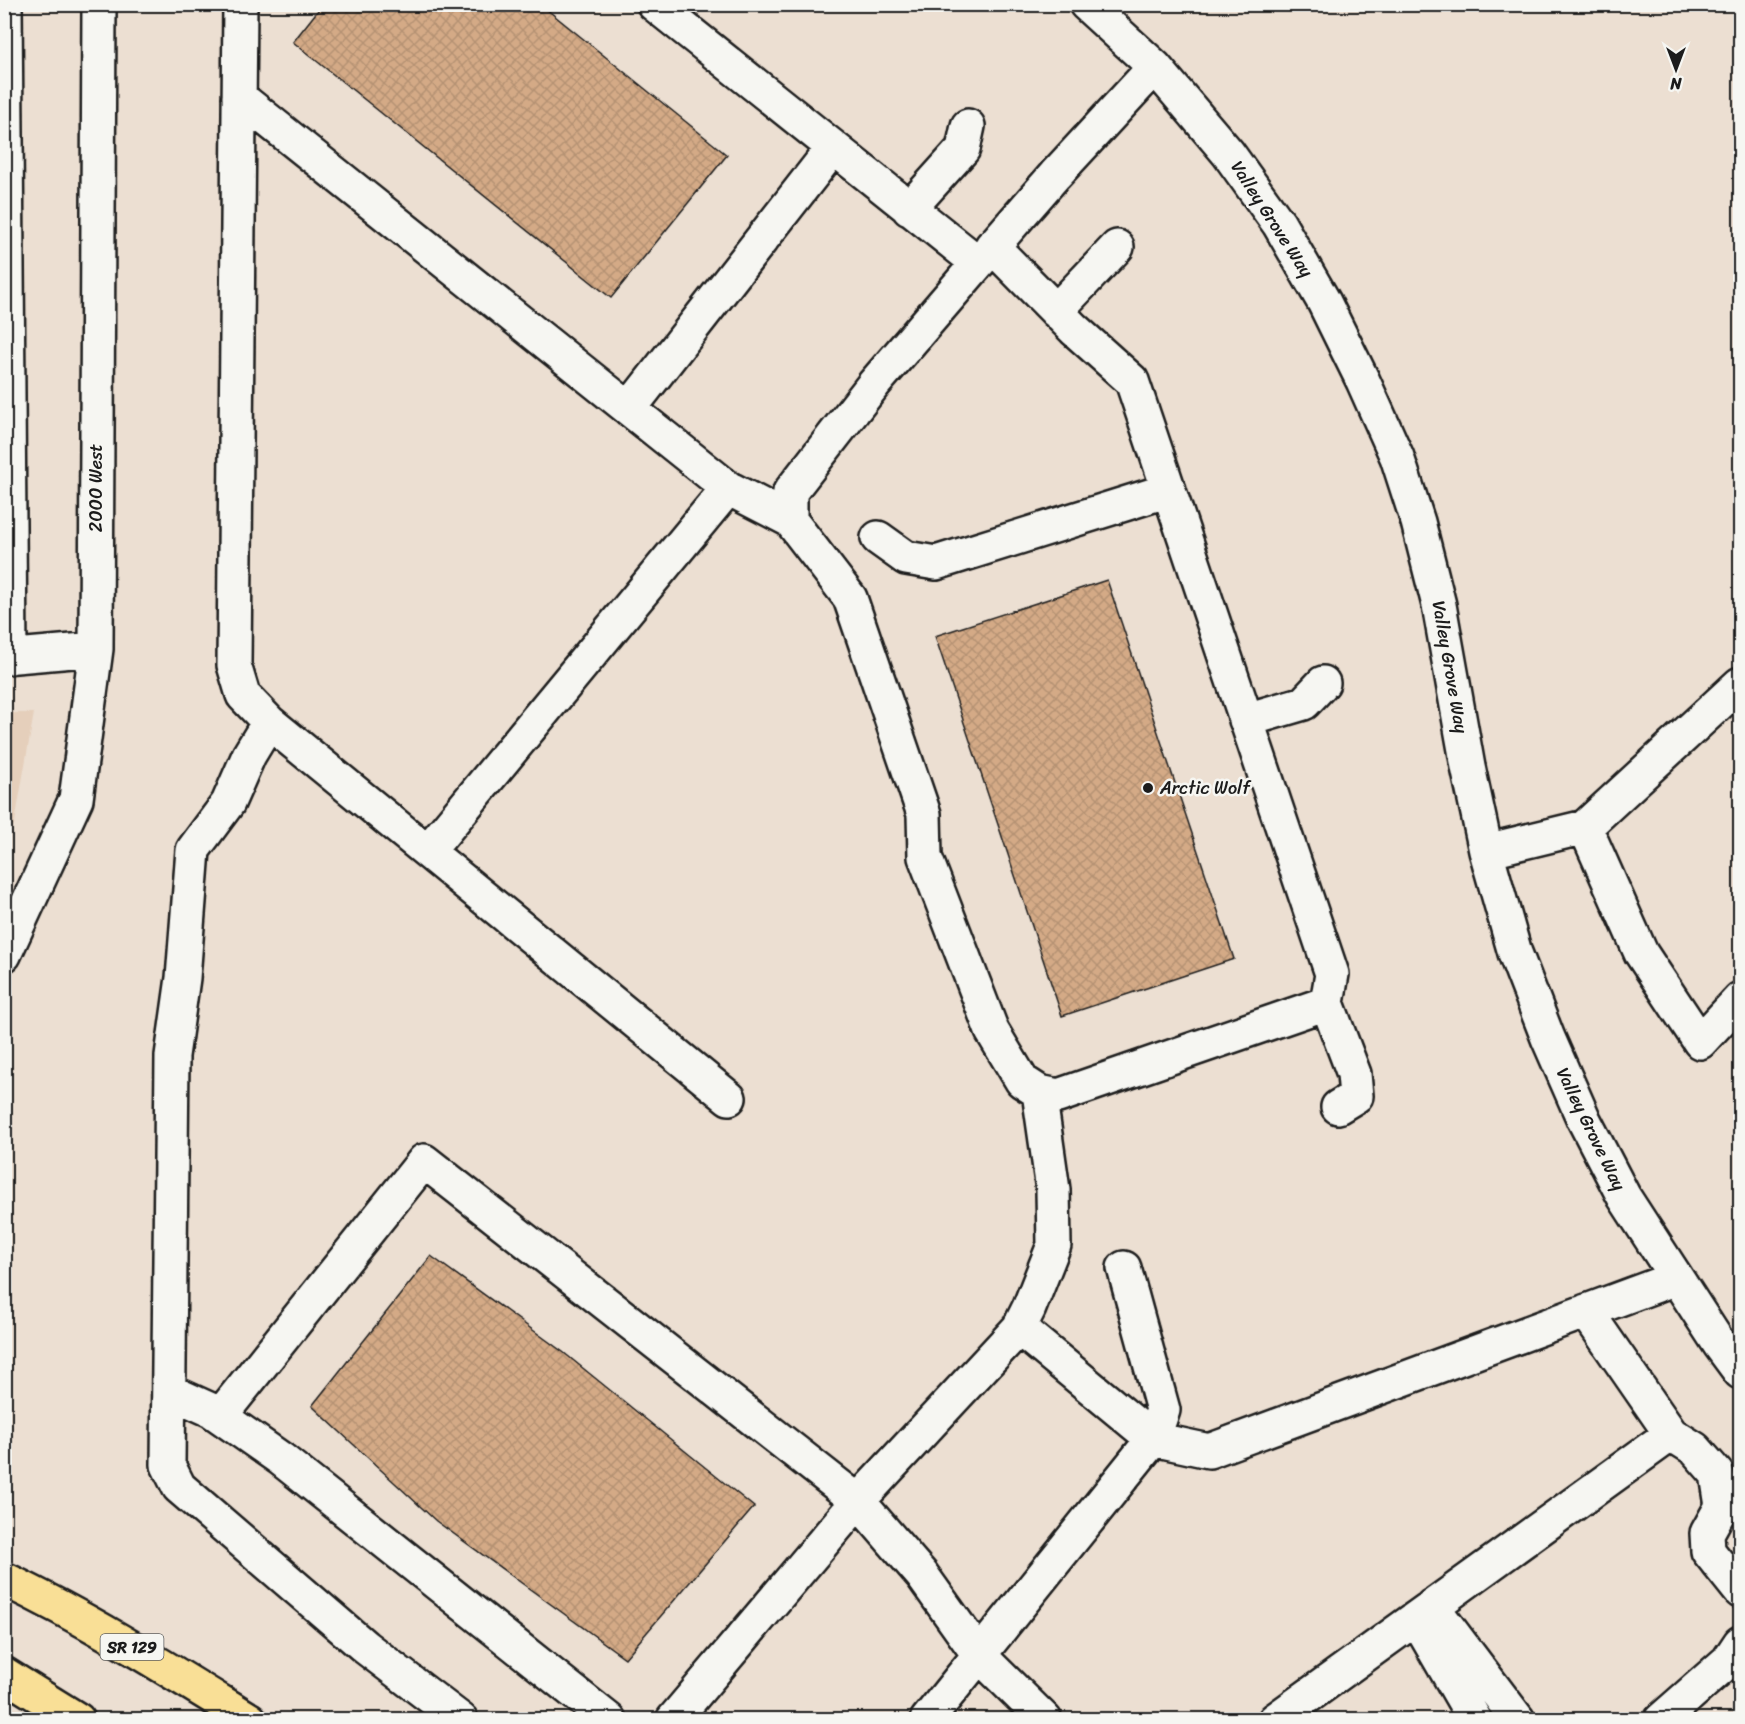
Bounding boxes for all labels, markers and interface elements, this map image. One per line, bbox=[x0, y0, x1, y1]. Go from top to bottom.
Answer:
north arrow bbox=[1646, 39, 1706, 99]
text: N bbox=[1670, 69, 1683, 98]
street label: Valley Grove Way bbox=[1222, 154, 1322, 285]
street label: 2000 West bbox=[80, 444, 112, 532]
street label: Valley Grove Way bbox=[1423, 598, 1478, 737]
place label: Arctic Wolf bbox=[1159, 772, 1252, 804]
marker: Arctic Wolf bbox=[1141, 781, 1155, 795]
street label: Valley Grove Way bbox=[1547, 1062, 1635, 1197]
road number: SR 129 bbox=[100, 1634, 164, 1660]

